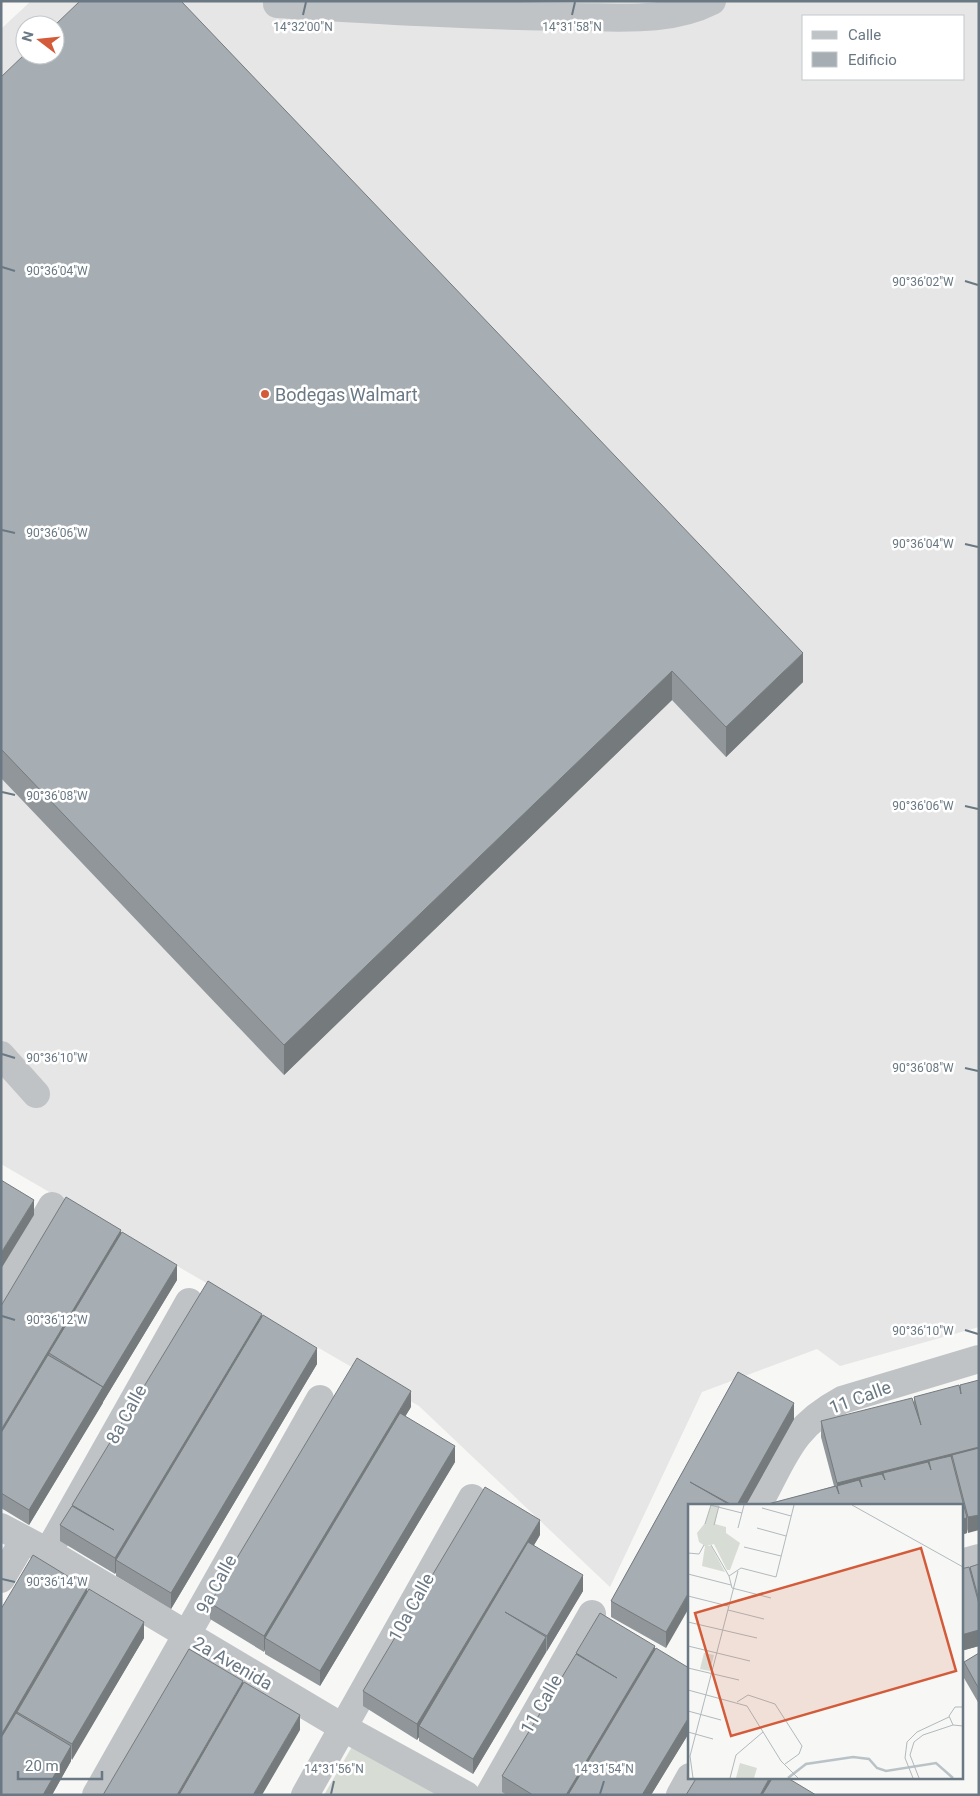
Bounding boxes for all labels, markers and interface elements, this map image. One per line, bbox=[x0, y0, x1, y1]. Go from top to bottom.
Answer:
north arrow bbox=[15, 15, 65, 65]
legend bbox=[802, 15, 965, 80]
text: 14°32'00"N bbox=[273, 20, 333, 34]
text: 14°31'58"N bbox=[542, 20, 602, 34]
text: Calle bbox=[848, 26, 881, 44]
text: N bbox=[18, 29, 37, 43]
text: Edificio bbox=[848, 51, 897, 69]
text: 90°36'04"W bbox=[26, 264, 88, 278]
text: 90°36'02"W bbox=[892, 275, 954, 289]
place label: Bodegas Walmart bbox=[275, 384, 418, 405]
marker: Bodegas Walmart bbox=[259, 388, 271, 400]
text: 90°36'06"W bbox=[26, 526, 88, 540]
text: 90°36'04"W bbox=[892, 537, 954, 551]
text: 90°36'08"W bbox=[26, 789, 88, 803]
text: 90°36'06"W bbox=[892, 799, 954, 813]
text: 90°36'10"W bbox=[26, 1051, 88, 1065]
text: 90°36'08"W bbox=[892, 1061, 954, 1075]
text: 90°36'12"W bbox=[26, 1313, 88, 1327]
text: 90°36'10"W bbox=[892, 1324, 954, 1338]
street label: 11 Calle bbox=[826, 1376, 894, 1418]
street label: 8a Calle bbox=[101, 1381, 151, 1447]
inset map bbox=[688, 1504, 962, 1778]
street label: 9a Calle bbox=[191, 1551, 241, 1617]
street label: 10a Calle bbox=[384, 1569, 438, 1645]
text: 90°36'14"W bbox=[26, 1575, 88, 1589]
street label: 2a Avenida bbox=[190, 1632, 276, 1694]
street label: 11 Calle bbox=[516, 1671, 566, 1737]
scale bar bbox=[18, 1748, 101, 1780]
text: 20 m bbox=[25, 1757, 59, 1775]
text: 14°31'56"N bbox=[304, 1762, 364, 1776]
text: 14°31'54"N bbox=[574, 1762, 634, 1776]

